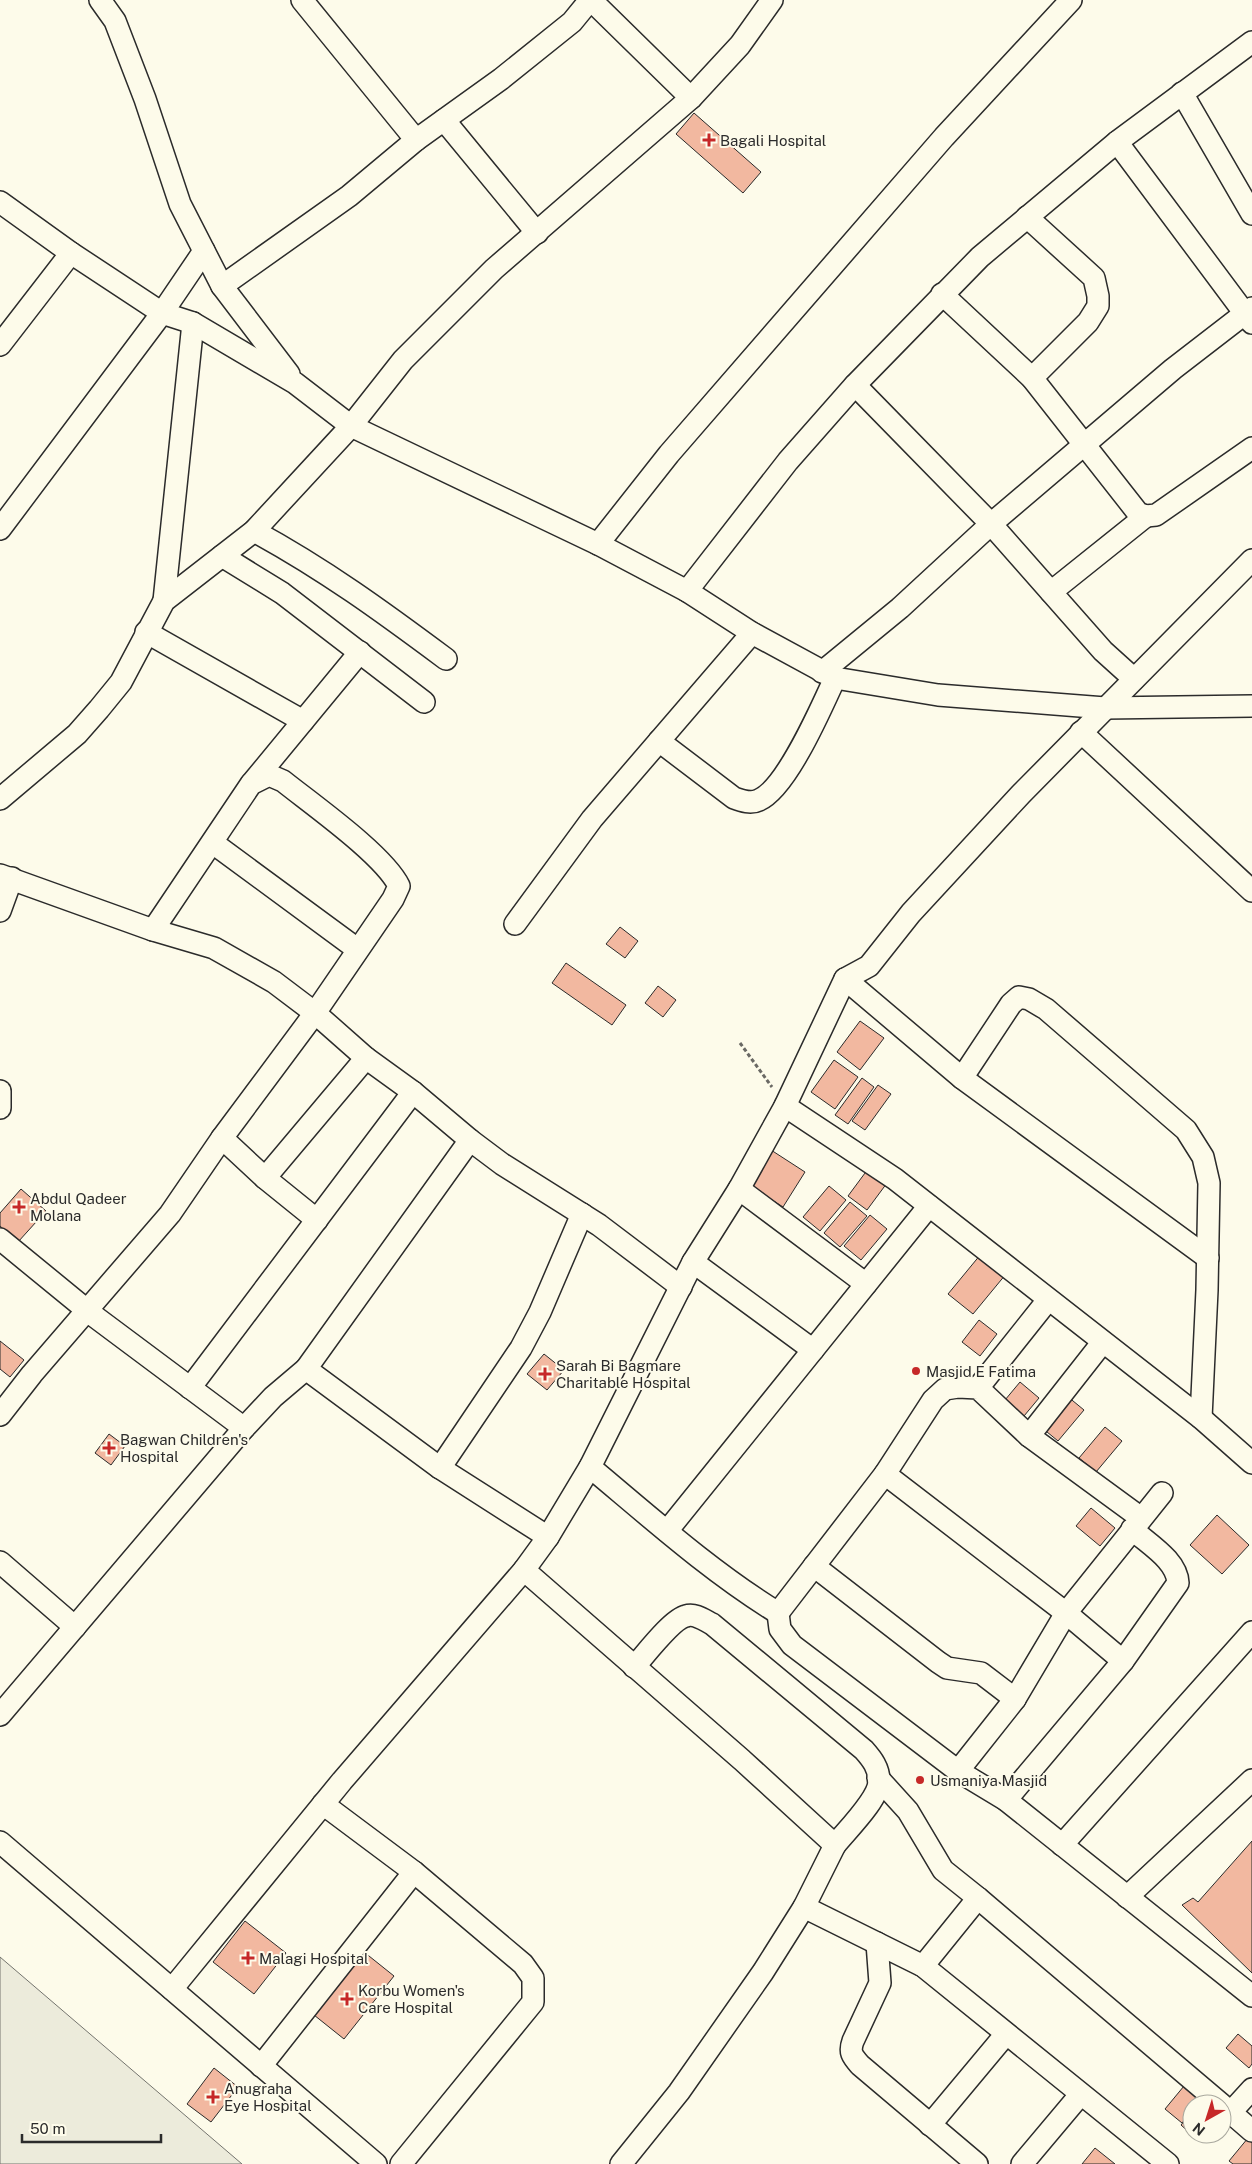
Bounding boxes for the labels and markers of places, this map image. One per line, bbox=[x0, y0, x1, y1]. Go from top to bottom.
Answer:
place label: Bagali Hospital bbox=[720, 132, 826, 149]
marker: Bagali Hospital bbox=[702, 133, 716, 147]
place label: Abdul Qadeer Molana bbox=[30, 1190, 127, 1224]
marker: Abdul Qadeer Molana bbox=[12, 1200, 26, 1214]
place label: Sarah Bi Bagmare Charitable Hospital bbox=[556, 1357, 691, 1391]
place label: Masjid E Fatima bbox=[926, 1363, 1036, 1380]
marker: Masjid E Fatima bbox=[910, 1365, 922, 1377]
marker: Sarah Bi Bagmare Charitable Hospital bbox=[538, 1367, 552, 1381]
place label: Bagwan Children's Hospital bbox=[120, 1431, 248, 1465]
marker: Bagwan Children's Hospital bbox=[102, 1441, 116, 1455]
place label: Usmaniya Masjid bbox=[930, 1772, 1047, 1789]
marker: Usmaniya Masjid bbox=[914, 1774, 926, 1786]
place label: Malagi Hospital bbox=[259, 1950, 369, 1967]
marker: Malagi Hospital bbox=[241, 1951, 255, 1965]
place label: Korbu Women's Care Hospital bbox=[358, 1982, 465, 2016]
marker: Korbu Women's Care Hospital bbox=[340, 1992, 354, 2006]
place label: Anugraha Eye Hospital bbox=[224, 2080, 312, 2114]
marker: Anugraha Eye Hospital bbox=[206, 2090, 220, 2104]

